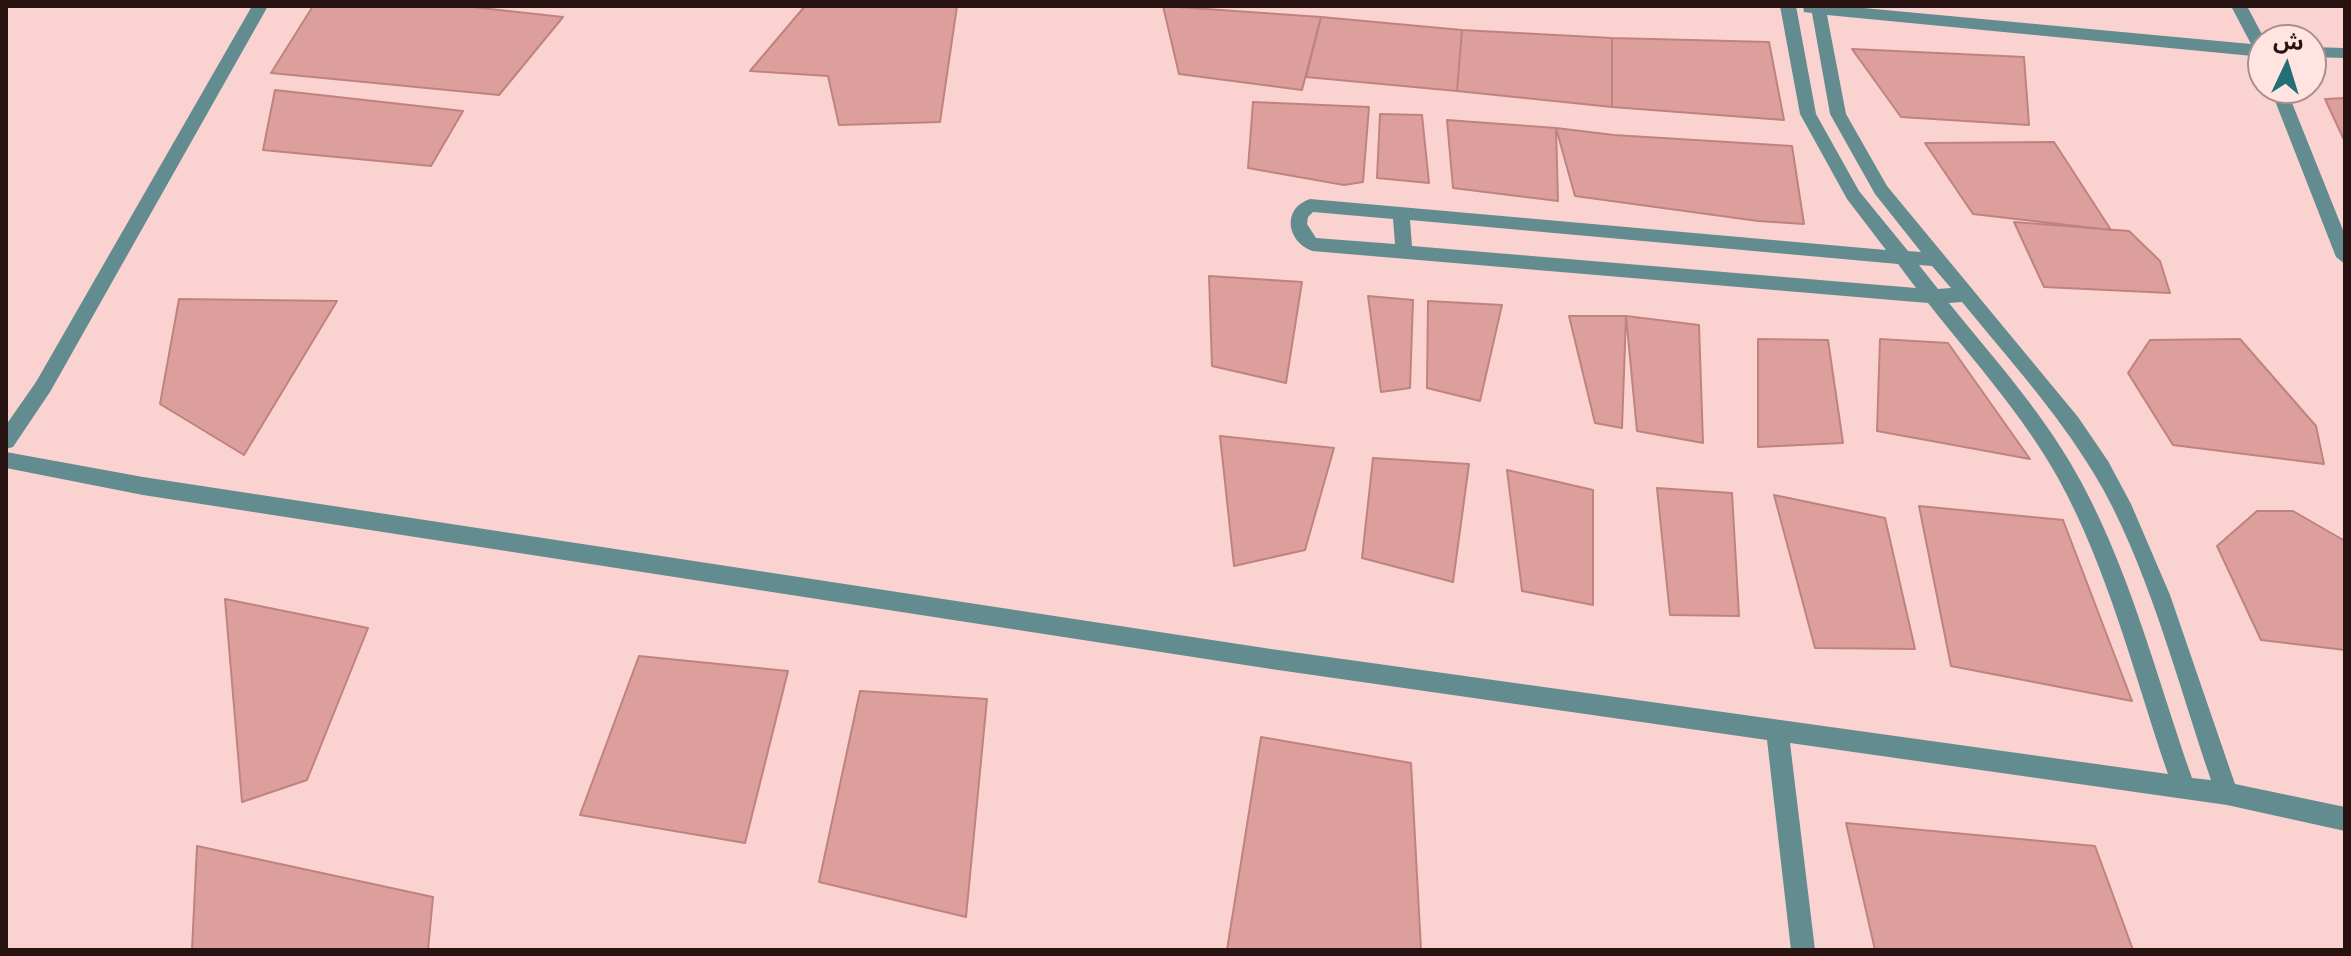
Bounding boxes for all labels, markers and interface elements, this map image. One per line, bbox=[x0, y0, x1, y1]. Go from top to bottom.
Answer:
north arrow bbox=[2247, 24, 2327, 104]
text: ش bbox=[2273, 27, 2305, 56]

